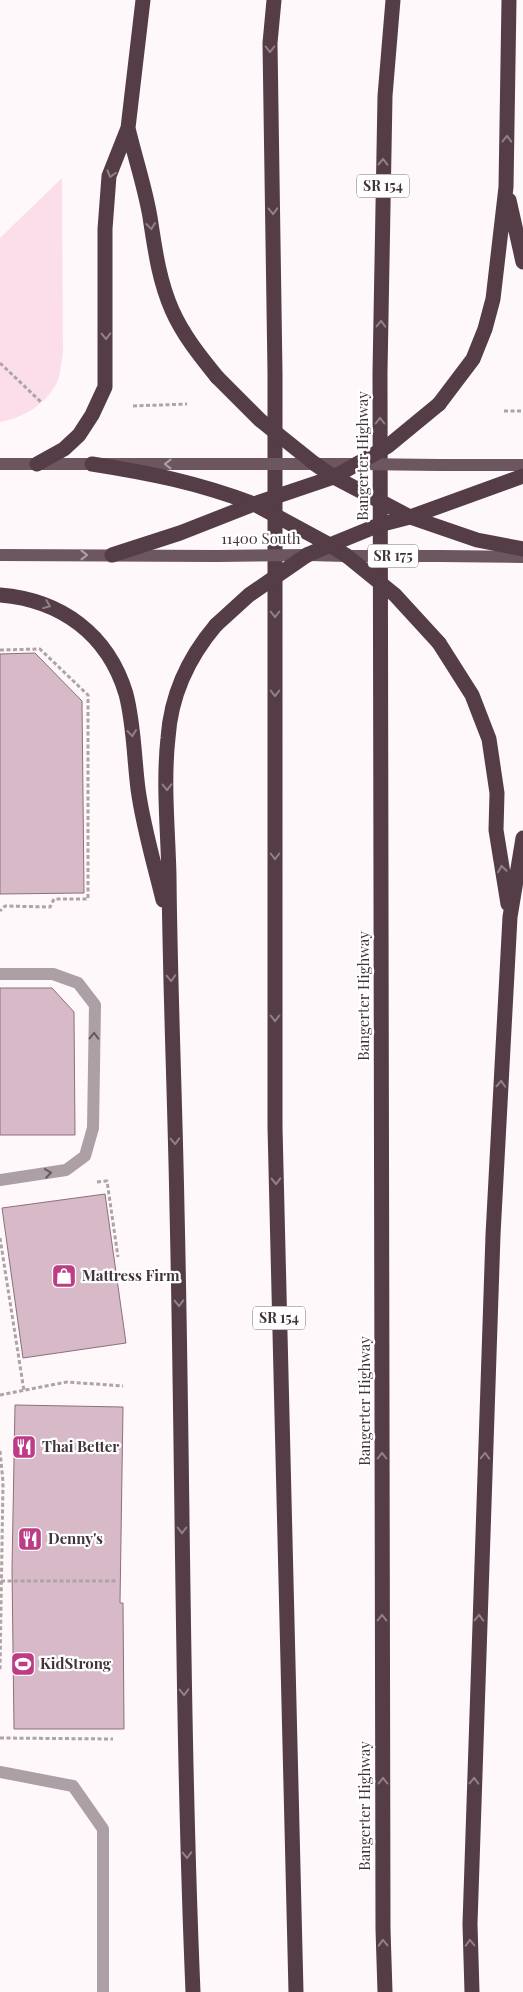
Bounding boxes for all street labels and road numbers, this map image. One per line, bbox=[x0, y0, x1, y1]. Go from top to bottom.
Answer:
road number: SR 154 bbox=[357, 175, 409, 198]
street label: Bangerter Highway bbox=[352, 391, 372, 521]
street label: 11400 South bbox=[221, 528, 301, 548]
road number: SR 175 bbox=[368, 544, 418, 568]
street label: Bangerter Highway bbox=[353, 931, 373, 1061]
road number: SR 154 bbox=[253, 1306, 305, 1330]
street label: Bangerter Highway bbox=[354, 1336, 374, 1466]
street label: Bangerter Highway bbox=[354, 1741, 374, 1871]

